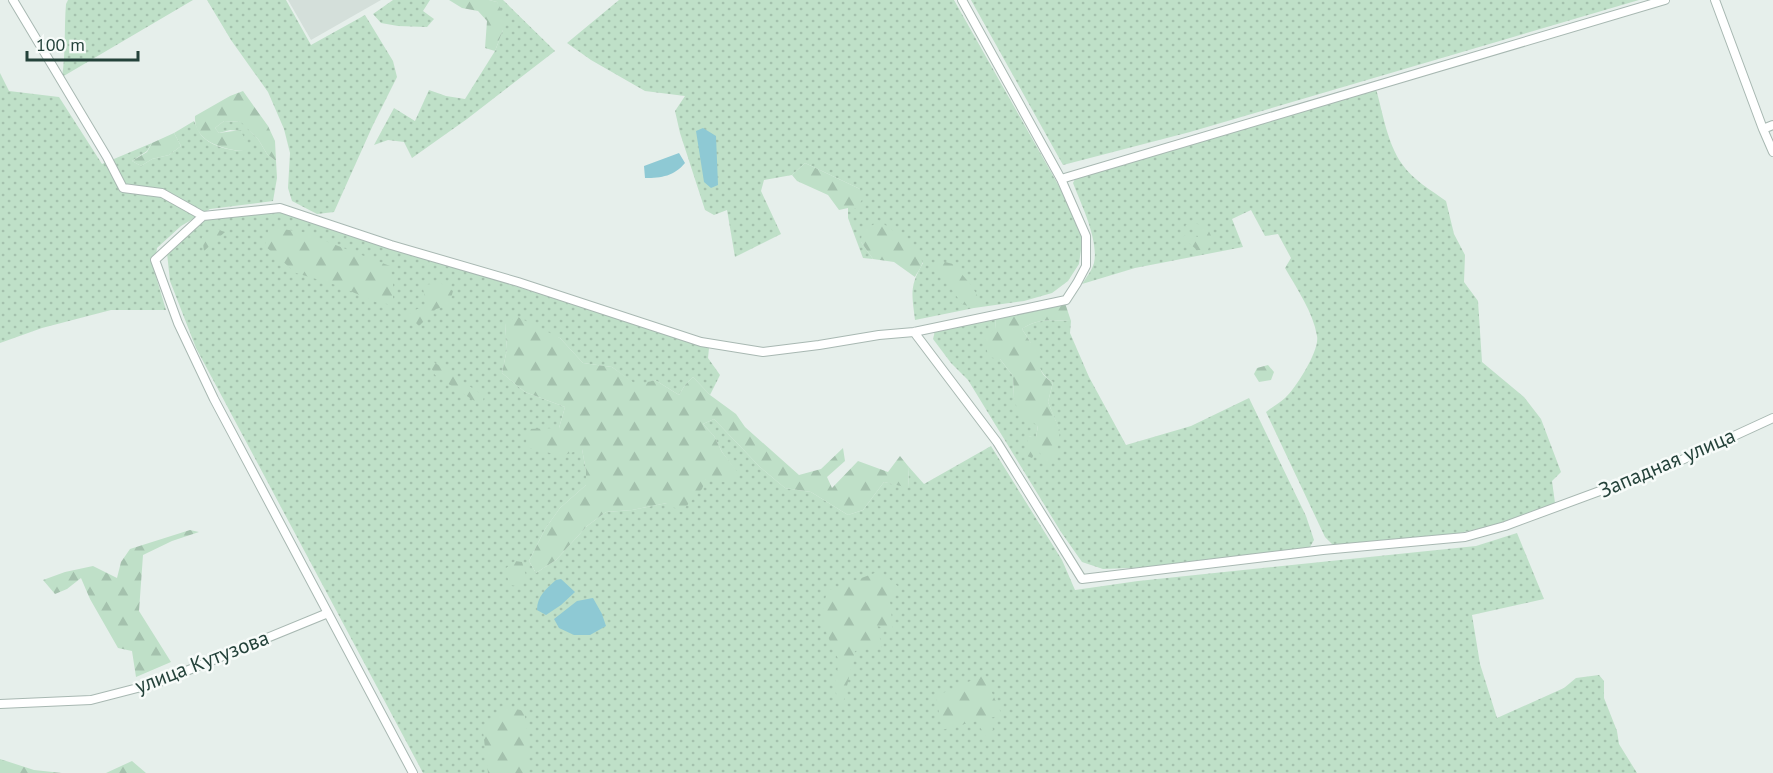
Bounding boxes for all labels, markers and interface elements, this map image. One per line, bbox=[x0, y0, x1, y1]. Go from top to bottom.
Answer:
scale bar bbox=[27, 24, 138, 62]
text: 100 m bbox=[36, 33, 85, 56]
street label: Западная улица bbox=[1595, 422, 1739, 503]
street label: улица Кутузова bbox=[131, 624, 273, 699]

